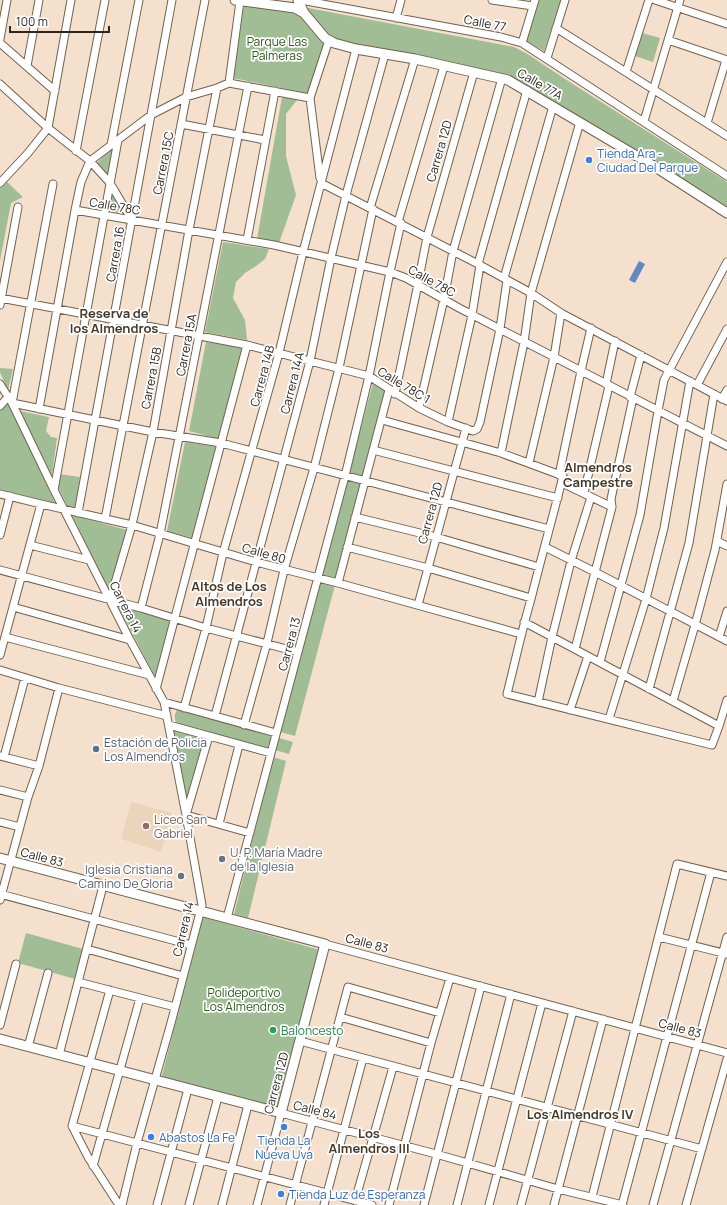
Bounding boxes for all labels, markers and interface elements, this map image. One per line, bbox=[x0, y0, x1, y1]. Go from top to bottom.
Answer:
scale bar bbox=[10, 8, 109, 34]
street label: Calle 77 bbox=[462, 11, 508, 35]
text: 100 m bbox=[16, 13, 48, 30]
park label: Parque Las Palmeras bbox=[247, 33, 307, 64]
street label: Calle 77A bbox=[514, 64, 566, 104]
street label: Carrera 12D bbox=[422, 118, 456, 184]
street label: Carrera 15C bbox=[149, 129, 178, 196]
place label: Tienda Ara - Ciudad Del Parque bbox=[597, 145, 698, 176]
marker: Tienda Ara - Ciudad Del Parque bbox=[584, 155, 594, 165]
street label: Calle 78C bbox=[88, 193, 142, 219]
street label: Carrera 16 bbox=[102, 225, 128, 283]
street label: Calle 78C bbox=[405, 261, 459, 301]
district label: Reserva de los Almendros bbox=[70, 304, 158, 337]
street label: Carrera 15A bbox=[172, 312, 200, 378]
street label: Carrera 14B bbox=[246, 343, 278, 409]
street label: Carrera 15B bbox=[137, 345, 165, 411]
street label: Carrera 14A bbox=[276, 350, 308, 416]
street label: Calle 78C 1 bbox=[374, 363, 434, 407]
district label: Almendros Campestre bbox=[563, 458, 633, 491]
street label: Carrera 12D bbox=[414, 480, 446, 546]
street label: Calle 80 bbox=[240, 539, 288, 567]
district label: Altos de Los Almendros bbox=[191, 577, 267, 610]
street label: Carrera 14 bbox=[106, 578, 146, 636]
street label: Carrera 13 bbox=[274, 615, 304, 673]
place label: Estación de Policia Los Almendros bbox=[104, 734, 207, 765]
marker: Estación de Policia Los Almendros bbox=[91, 744, 101, 754]
place label: Liceo San Gabriel bbox=[154, 811, 207, 842]
marker: Liceo San Gabriel bbox=[141, 821, 151, 831]
street label: Calle 83 bbox=[19, 843, 65, 871]
place label: U. P. María Madre de la Iglesia bbox=[230, 844, 322, 875]
marker: U. P. María Madre de la Iglesia bbox=[217, 854, 227, 864]
place label: Iglesia Cristiana Camino De Gloria bbox=[79, 861, 173, 892]
marker: Iglesia Cristiana Camino De Gloria bbox=[176, 871, 186, 881]
street label: Carrera 14 bbox=[168, 900, 198, 958]
street label: Calle 83 bbox=[344, 929, 390, 957]
park label: Polideportivo Los Almendros bbox=[204, 984, 284, 1015]
street label: Calle 83 bbox=[657, 1014, 703, 1042]
place label: Baloncesto bbox=[281, 1022, 343, 1039]
marker: Baloncesto bbox=[268, 1025, 278, 1035]
street label: Carrera 12D bbox=[260, 1050, 292, 1116]
street label: Calle 84 bbox=[291, 1096, 339, 1124]
district label: Los Almendros IV bbox=[527, 1105, 634, 1123]
marker: Tienda La Nueva Uva bbox=[279, 1122, 289, 1132]
district label: Los Almendros III bbox=[328, 1124, 410, 1157]
place label: Abastos La Fe bbox=[159, 1129, 235, 1146]
marker: Abastos La Fe bbox=[146, 1132, 156, 1142]
place label: Tienda La Nueva Uva bbox=[255, 1132, 313, 1163]
place label: Tienda Luz de Esperanza bbox=[289, 1186, 425, 1203]
marker: Tienda Luz de Esperanza bbox=[276, 1189, 286, 1199]

